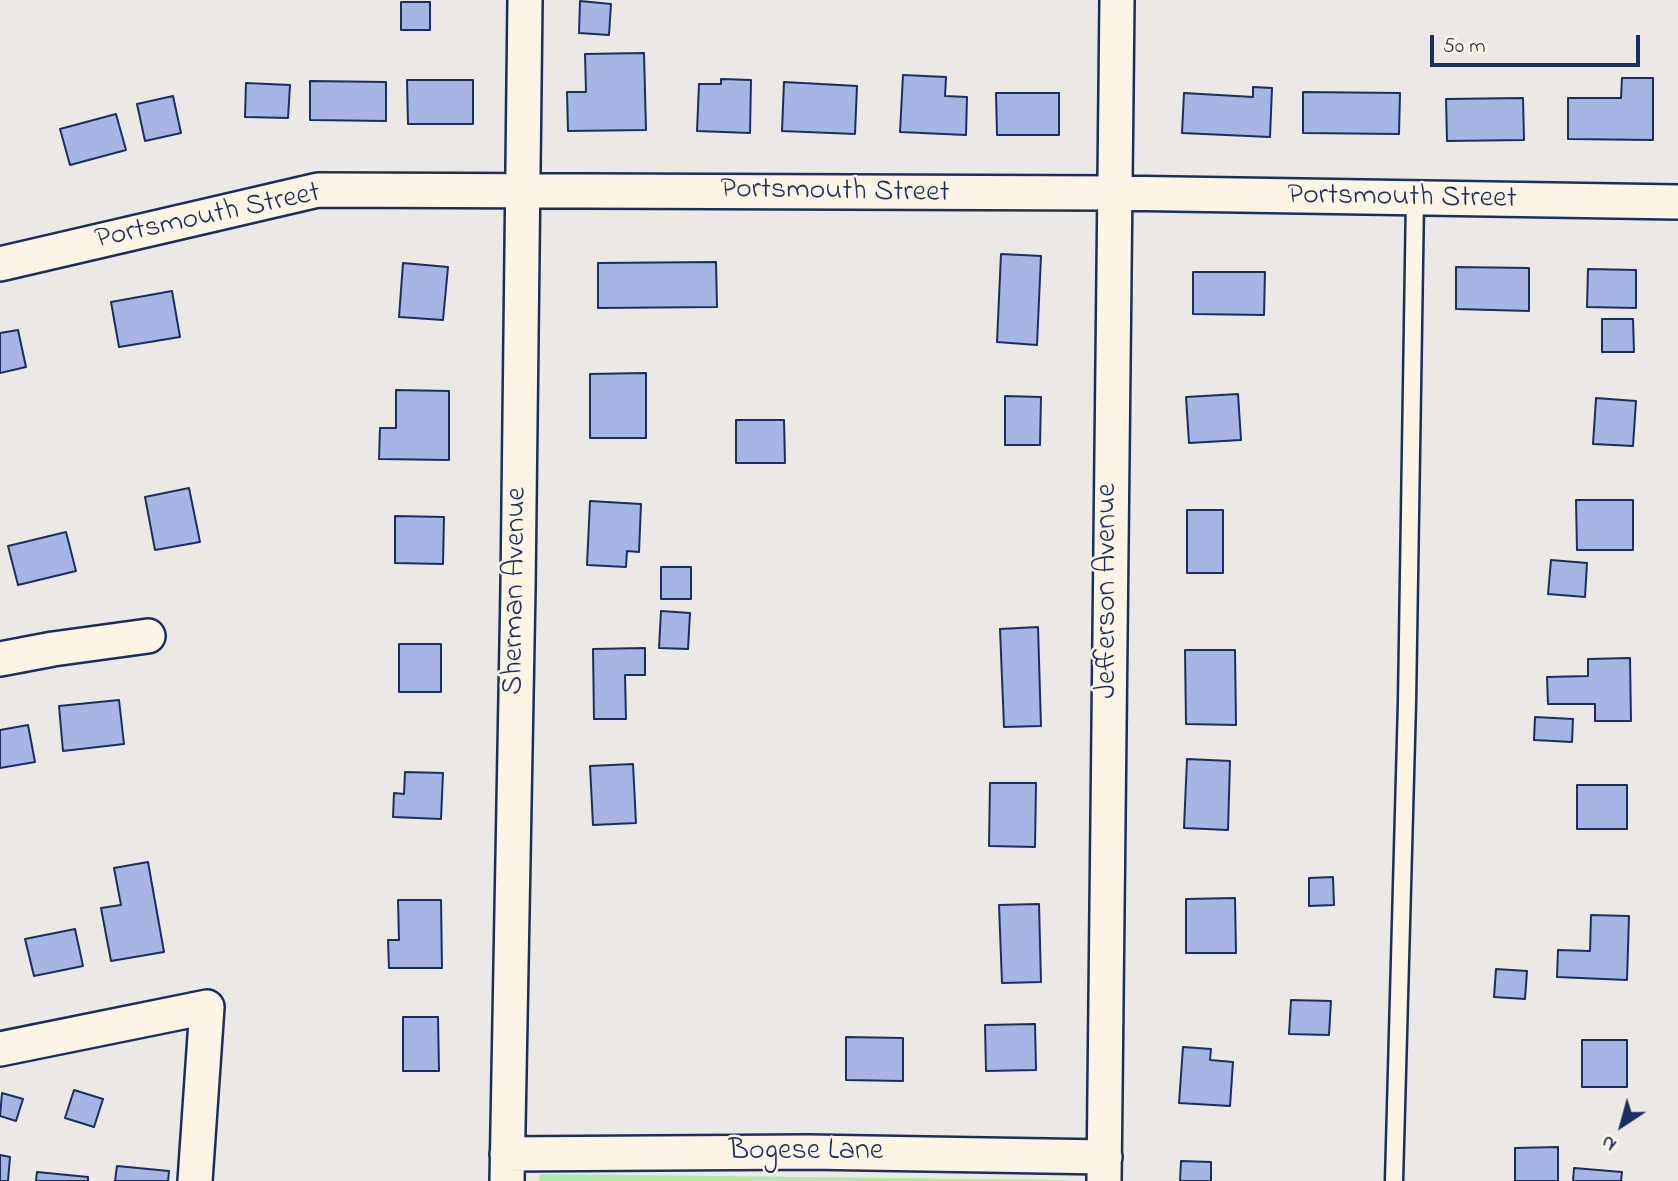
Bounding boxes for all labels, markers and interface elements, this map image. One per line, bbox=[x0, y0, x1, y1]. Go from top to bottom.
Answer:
scale bar bbox=[1433, 21, 1643, 65]
text: 50 m bbox=[1443, 32, 1486, 62]
street label: Portsmouth Street bbox=[720, 173, 950, 213]
street label: Portsmouth Street bbox=[92, 177, 324, 259]
street label: Portsmouth Street bbox=[1287, 179, 1517, 219]
street label: Jefferson Avenue bbox=[1091, 483, 1127, 699]
street label: Sherman Avenue bbox=[497, 487, 537, 695]
north arrow bbox=[1587, 1090, 1657, 1160]
text: N bbox=[1596, 1128, 1622, 1157]
street label: Bogese Lane bbox=[729, 1135, 883, 1171]

